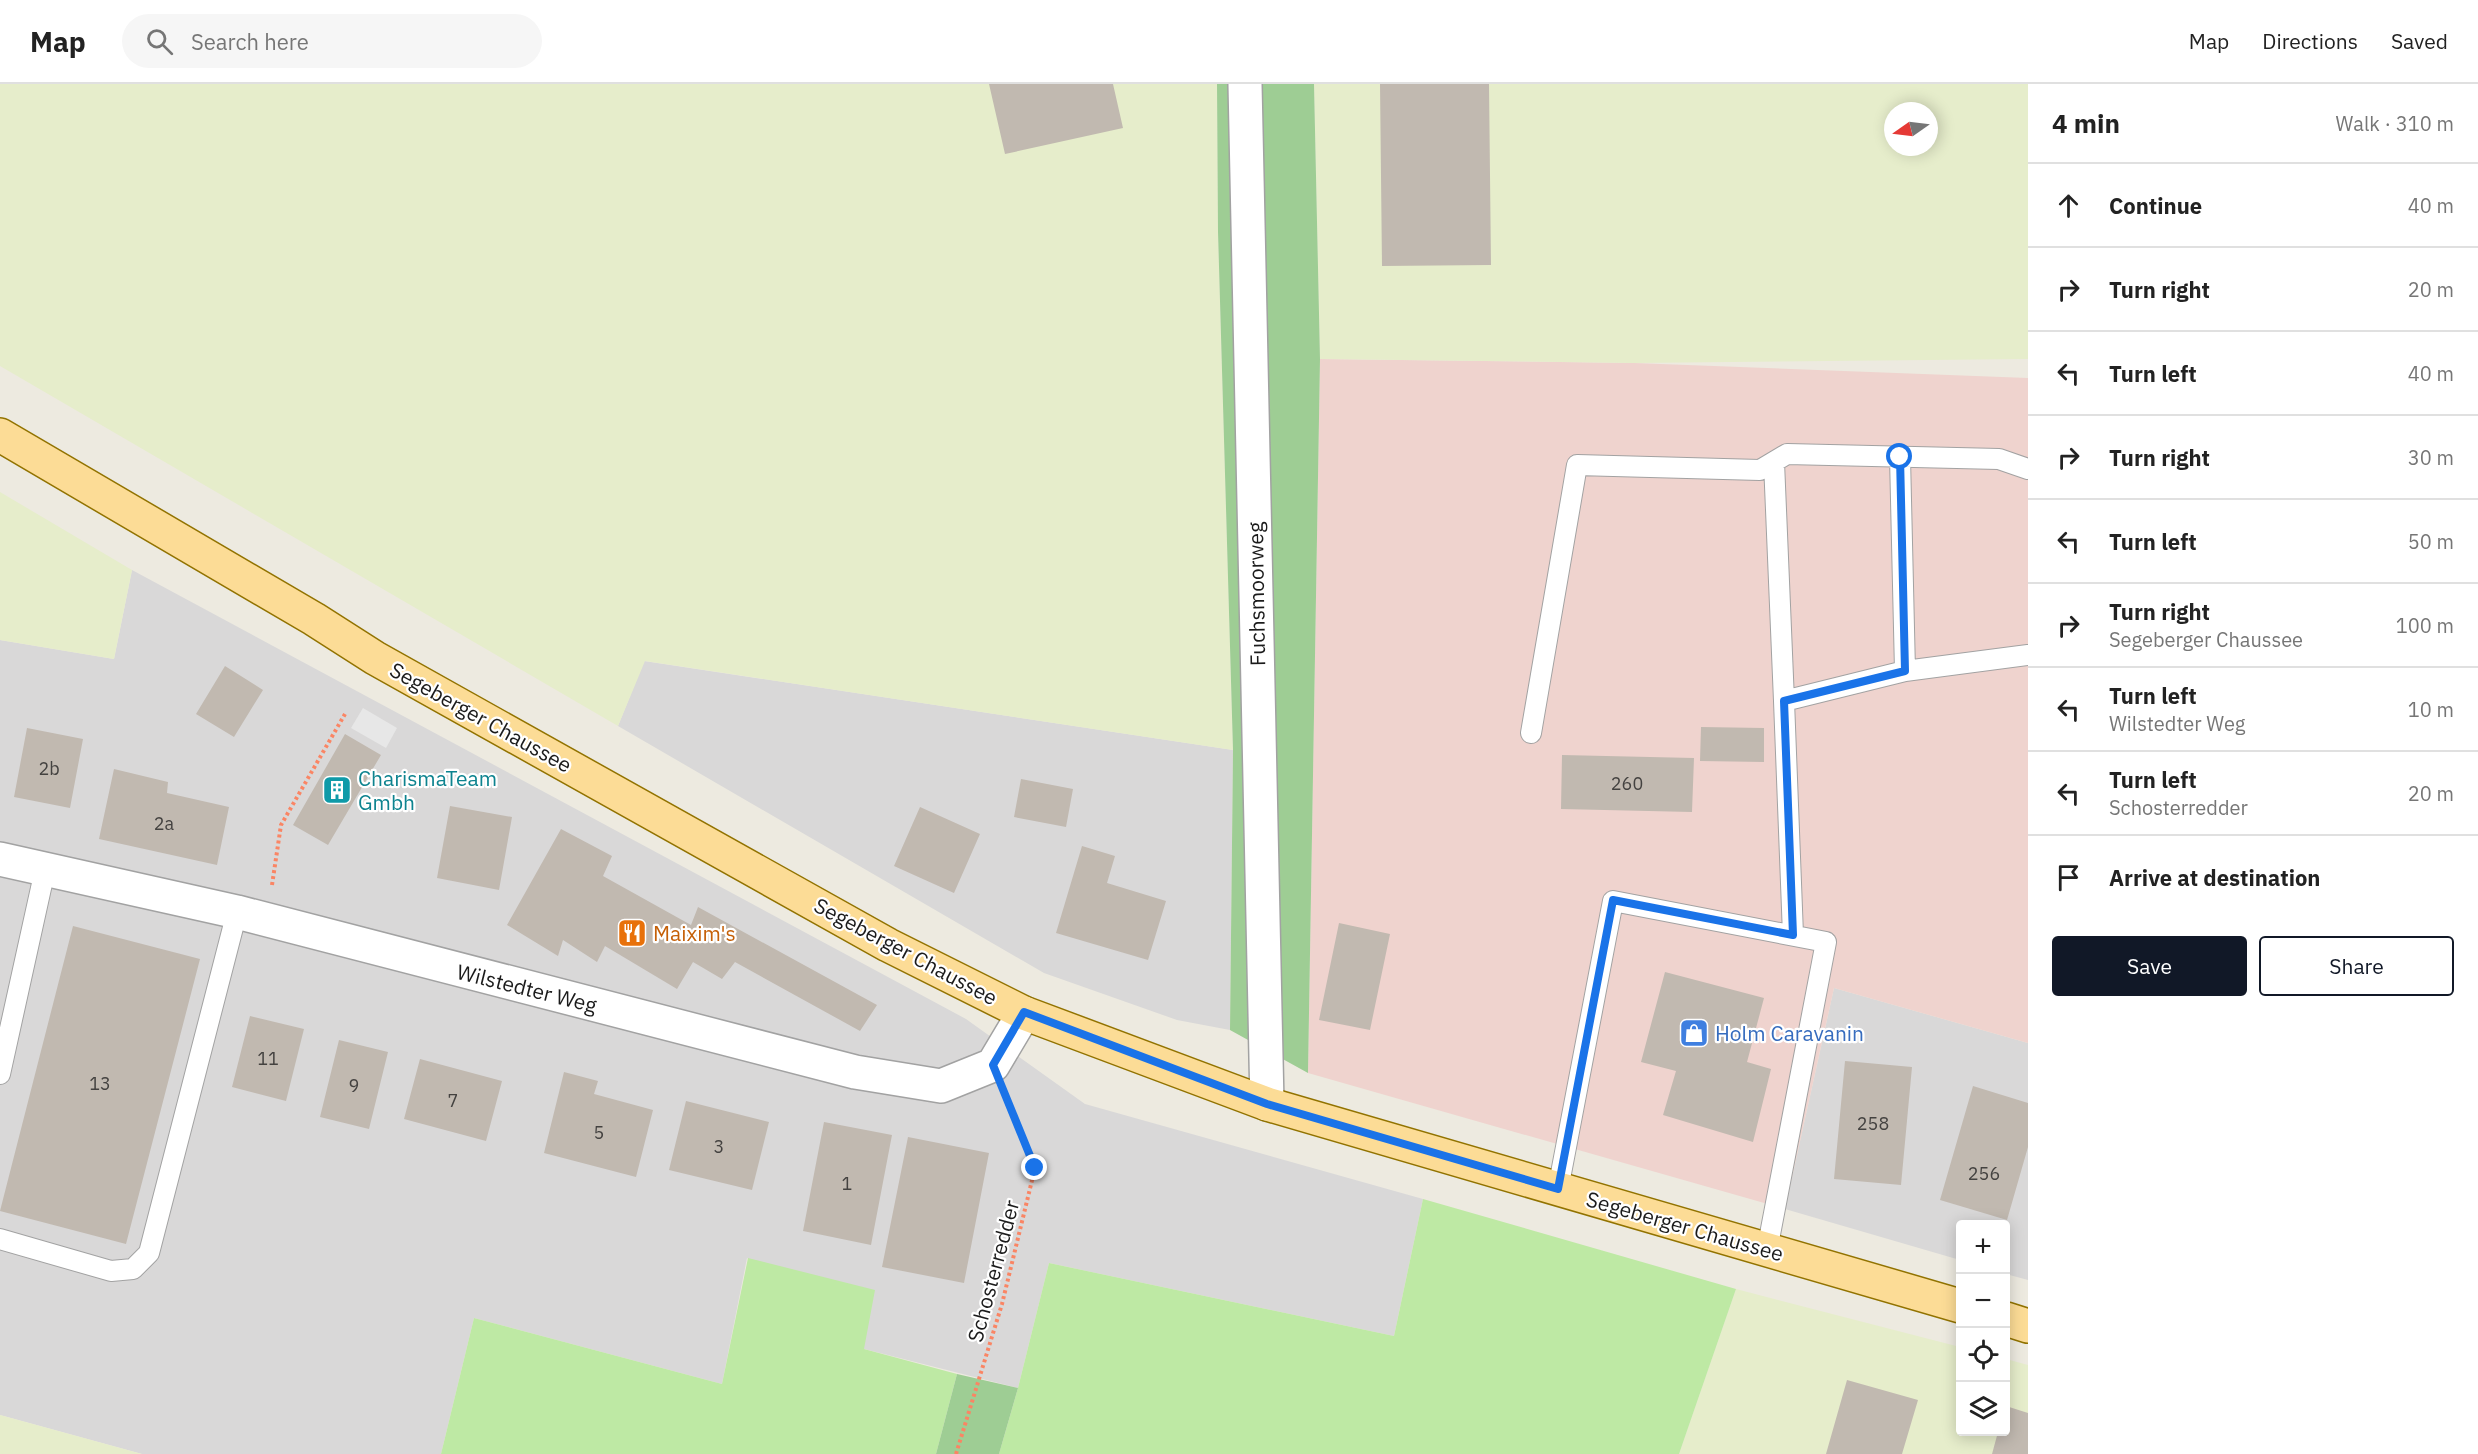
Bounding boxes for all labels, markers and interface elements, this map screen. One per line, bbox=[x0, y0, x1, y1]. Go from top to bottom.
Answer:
search box bbox=[122, 14, 542, 68]
text: Map bbox=[30, 23, 86, 60]
icon: search bbox=[143, 25, 176, 58]
text: Search here bbox=[191, 27, 309, 56]
text: Map bbox=[2189, 27, 2229, 55]
text: Directions bbox=[2262, 27, 2358, 55]
text: Saved bbox=[2391, 27, 2448, 55]
north arrow bbox=[1884, 102, 1938, 156]
text: 4 min bbox=[2052, 106, 2120, 140]
text: Walk · 310 m bbox=[2336, 110, 2454, 137]
icon: ahead bbox=[2052, 189, 2085, 222]
text: Continue bbox=[2109, 191, 2202, 220]
text: 40 m bbox=[2408, 192, 2454, 219]
icon: right bbox=[2052, 273, 2085, 306]
text: Turn right bbox=[2109, 275, 2210, 304]
text: 20 m bbox=[2408, 276, 2454, 303]
icon: left bbox=[2052, 357, 2085, 390]
text: Turn left bbox=[2109, 359, 2197, 388]
text: 40 m bbox=[2408, 360, 2454, 387]
icon: right bbox=[2052, 441, 2085, 474]
route start bbox=[1886, 443, 1912, 469]
text: Turn right bbox=[2109, 443, 2210, 472]
text: 30 m bbox=[2408, 444, 2454, 471]
street label: Fuchsmoorweg bbox=[1241, 522, 1271, 666]
icon: left bbox=[2052, 525, 2085, 558]
text: Turn left bbox=[2109, 527, 2197, 556]
text: 50 m bbox=[2408, 528, 2454, 555]
text: Turn right bbox=[2109, 597, 2210, 626]
icon: right bbox=[2052, 609, 2085, 642]
text: 100 m bbox=[2396, 612, 2454, 639]
text: Segeberger Chaussee bbox=[2109, 626, 2303, 653]
street label: Segeberger Chaussee bbox=[385, 655, 577, 779]
text: Turn left bbox=[2109, 681, 2197, 710]
icon: left bbox=[2052, 693, 2085, 726]
text: 10 m bbox=[2408, 696, 2454, 723]
text: Wilstedter Weg bbox=[2109, 710, 2245, 737]
house number: 2b bbox=[38, 757, 60, 780]
place label: CharismaTeam Gmbh bbox=[358, 764, 497, 816]
text: Turn left bbox=[2109, 765, 2197, 794]
house number: 260 bbox=[1611, 772, 1643, 795]
building icon: CharismaTeam Gmbh bbox=[321, 774, 353, 806]
icon: left bbox=[2052, 777, 2085, 810]
text: 20 m bbox=[2408, 780, 2454, 807]
text: Schosterredder bbox=[2109, 794, 2248, 821]
house number: 2a bbox=[154, 812, 175, 835]
icon: arrive bbox=[2052, 861, 2085, 894]
text: Arrive at destination bbox=[2109, 863, 2320, 892]
street label: Segeberger Chaussee bbox=[809, 891, 1003, 1011]
restaurant icon: Maixim's bbox=[616, 917, 648, 949]
place label: Maixim's bbox=[653, 919, 736, 947]
button: Save bbox=[2052, 936, 2247, 996]
button: Share bbox=[2259, 936, 2454, 996]
street label: Wilstedter Weg bbox=[454, 957, 600, 1019]
shop icon: Holm Caravanin bbox=[1678, 1017, 1710, 1049]
place label: Holm Caravanin bbox=[1715, 1019, 1864, 1047]
house number: 11 bbox=[257, 1047, 279, 1070]
house number: 13 bbox=[89, 1072, 111, 1095]
house number: 9 bbox=[349, 1074, 359, 1097]
house number: 7 bbox=[448, 1089, 458, 1112]
house number: 258 bbox=[1857, 1112, 1889, 1135]
house number: 5 bbox=[594, 1121, 604, 1144]
house number: 3 bbox=[714, 1135, 724, 1158]
route end bbox=[1021, 1154, 1047, 1180]
house number: 256 bbox=[1968, 1162, 2000, 1185]
house number: 1 bbox=[842, 1172, 852, 1195]
street label: Segeberger Chaussee bbox=[1583, 1184, 1787, 1268]
street label: Schosterredder bbox=[961, 1197, 1025, 1345]
map controls bbox=[1956, 1220, 2010, 1436]
button: + bbox=[1956, 1220, 2010, 1274]
button: − bbox=[1956, 1274, 2010, 1328]
button: locate bbox=[1956, 1328, 2010, 1382]
button: layers bbox=[1956, 1382, 2010, 1436]

